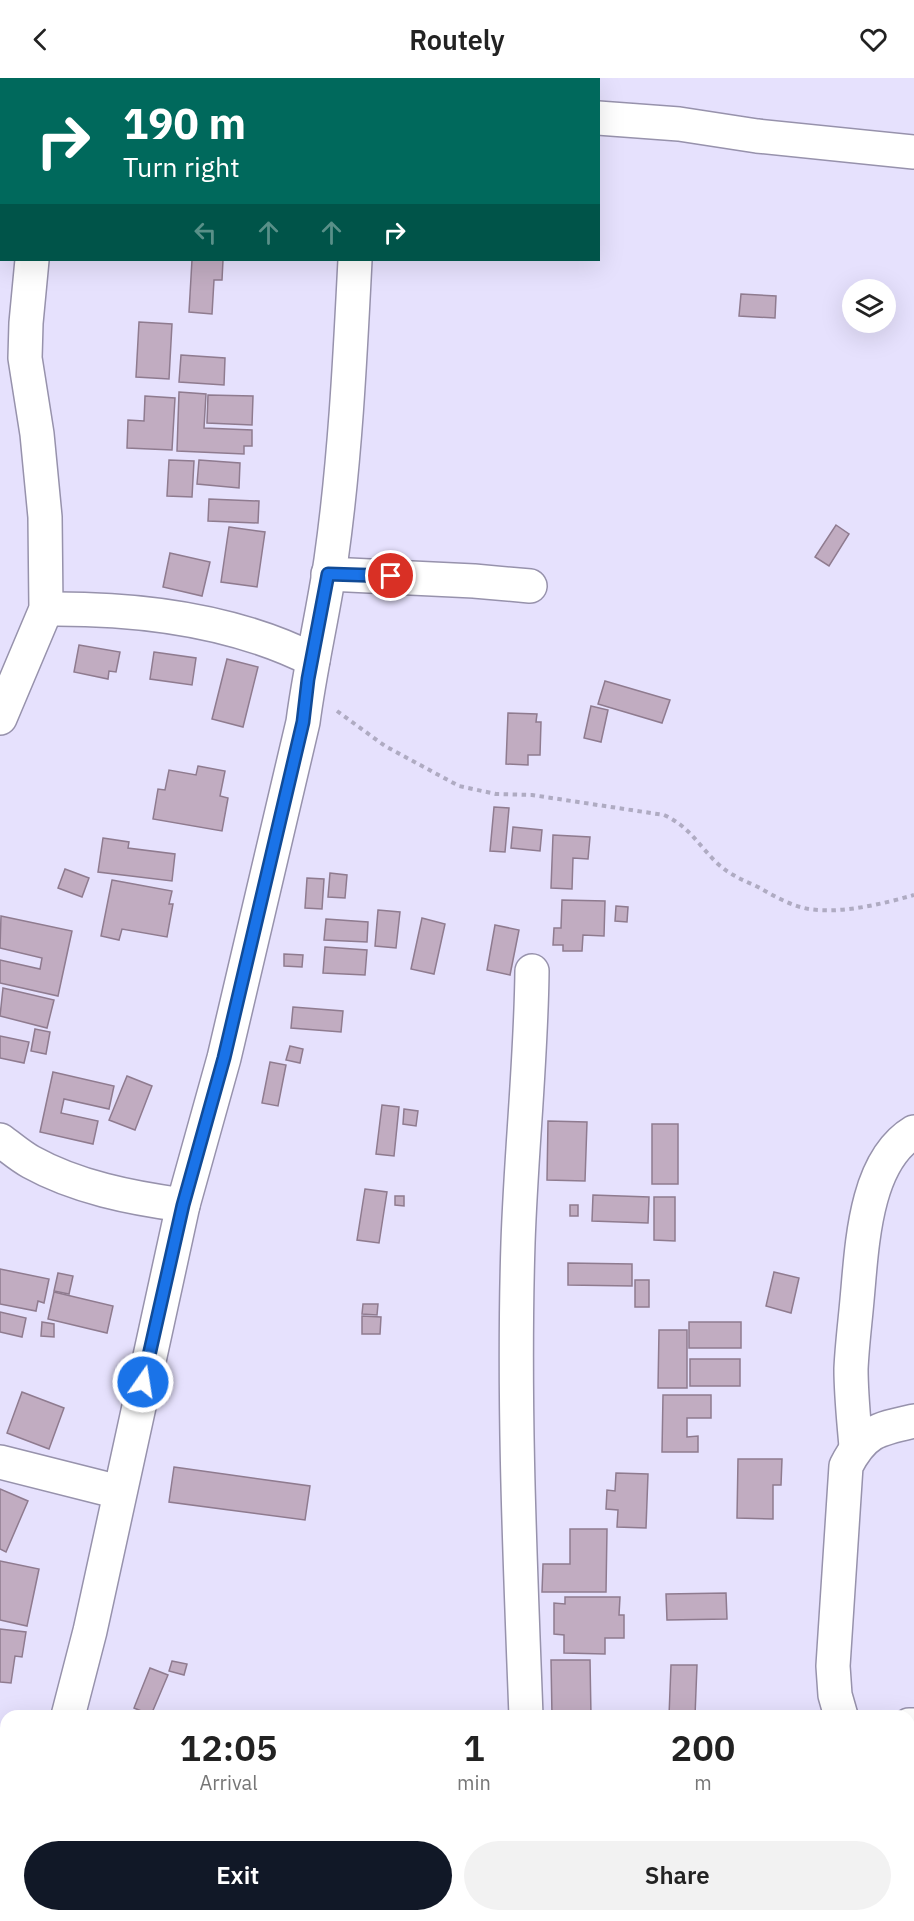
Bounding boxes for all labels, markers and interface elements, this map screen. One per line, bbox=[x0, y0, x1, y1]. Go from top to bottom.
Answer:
text: Routely bbox=[409, 22, 505, 57]
icon: back bbox=[24, 23, 57, 56]
icon: heart bbox=[857, 23, 890, 56]
text: 190 m bbox=[123, 96, 246, 151]
icon: right bbox=[24, 102, 102, 180]
text: Turn right bbox=[123, 149, 240, 184]
icon: left bbox=[189, 216, 222, 249]
icon: ahead bbox=[252, 216, 285, 249]
icon: ahead bbox=[315, 216, 348, 249]
icon: right bbox=[378, 216, 411, 249]
map controls bbox=[842, 279, 896, 333]
button: layers bbox=[842, 279, 896, 333]
pin bbox=[365, 550, 416, 601]
icon: arrive bbox=[374, 559, 407, 592]
position arrow bbox=[111, 1350, 175, 1414]
text: 12:05 bbox=[180, 1724, 278, 1771]
text: 1 bbox=[463, 1724, 485, 1771]
text: 200 bbox=[671, 1724, 735, 1771]
text: Arrival bbox=[199, 1769, 258, 1796]
text: min bbox=[457, 1769, 491, 1796]
text: m bbox=[694, 1769, 712, 1796]
button: Exit bbox=[24, 1841, 452, 1910]
button: Share bbox=[464, 1841, 891, 1910]

